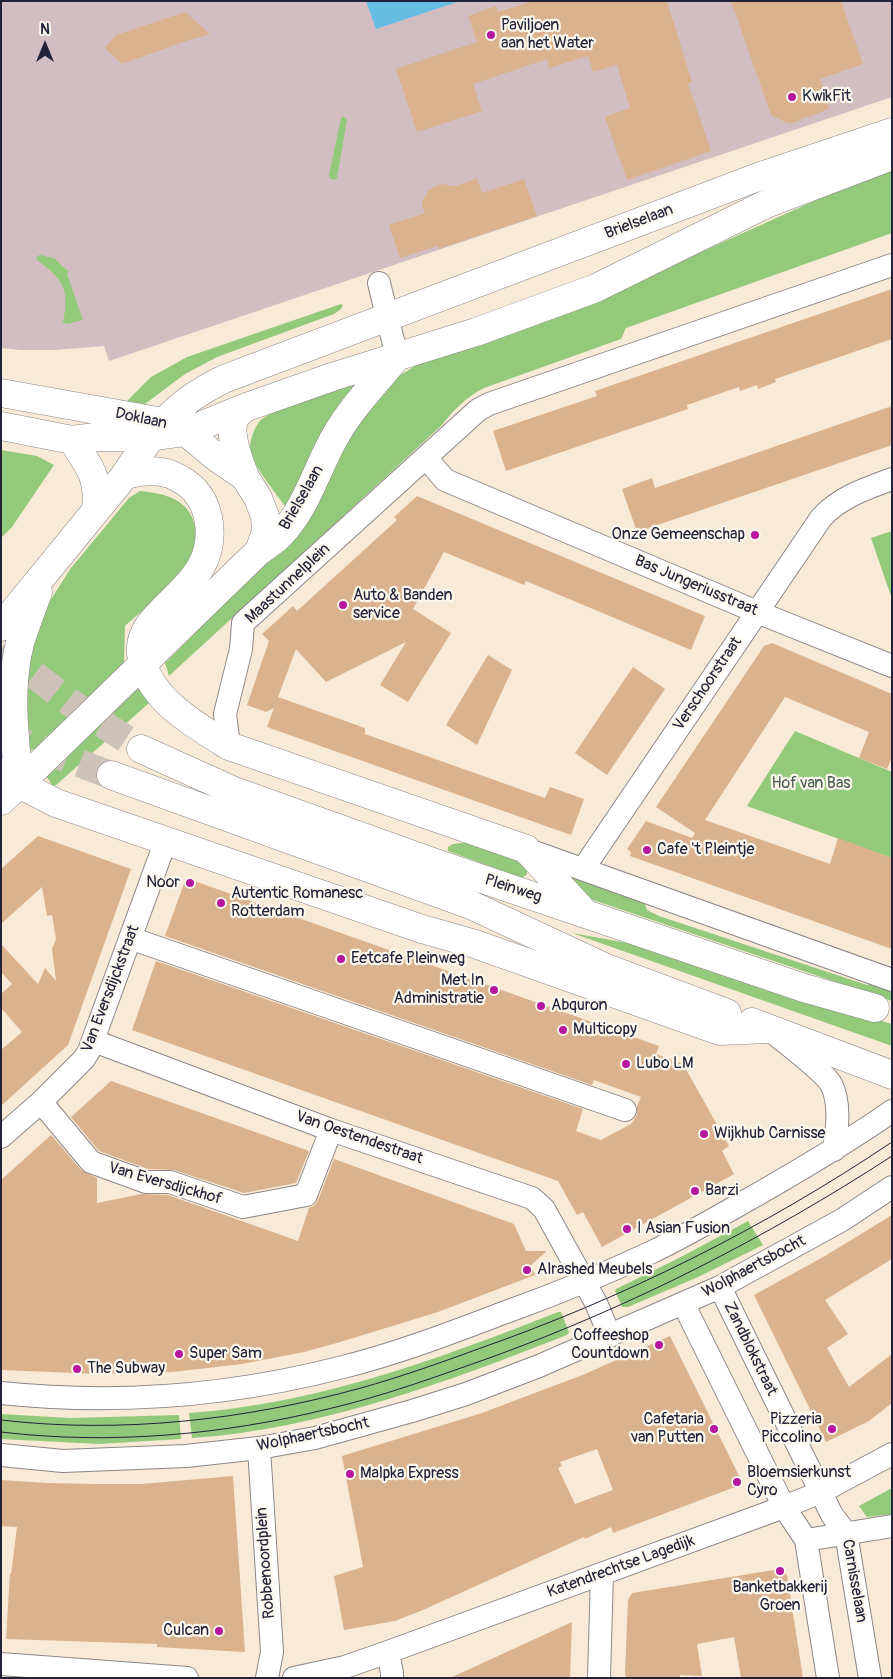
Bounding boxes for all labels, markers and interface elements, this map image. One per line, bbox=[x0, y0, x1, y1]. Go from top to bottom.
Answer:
place label: Paviljoen aan het Water bbox=[501, 16, 594, 54]
north arrow bbox=[20, 20, 70, 70]
text: N bbox=[40, 21, 50, 38]
marker: Paviljoen aan het Water bbox=[485, 29, 497, 41]
place label: KwikFit bbox=[802, 87, 851, 107]
marker: KwikFit bbox=[786, 91, 798, 103]
street label: Brielselaan bbox=[602, 200, 676, 244]
street label: Doklaan bbox=[113, 404, 169, 434]
street label: Brielselaan bbox=[276, 462, 328, 534]
place label: Onze Gemeenschap bbox=[612, 525, 745, 545]
marker: Onze Gemeenschap bbox=[749, 529, 761, 541]
street label: Maastunnelplein bbox=[242, 540, 334, 628]
street label: Bas Jungeriusstraat bbox=[632, 551, 760, 621]
place label: Auto & Banden service bbox=[353, 586, 452, 624]
marker: Auto & Banden service bbox=[337, 599, 349, 611]
street label: Verschoorstraat bbox=[670, 633, 746, 735]
park label: Hof van Bas bbox=[771, 774, 851, 794]
place label: Cafe 't Pleintje bbox=[657, 840, 754, 860]
marker: Cafe 't Pleintje bbox=[641, 844, 653, 856]
street label: Pleinweg bbox=[482, 871, 544, 907]
place label: Noor bbox=[146, 873, 180, 893]
marker: Noor bbox=[184, 877, 196, 889]
place label: Autentic Romanesc Rotterdam bbox=[231, 884, 363, 922]
marker: Autentic Romanesc Rotterdam bbox=[215, 897, 227, 909]
street label: Van Eversdijckstraat bbox=[78, 923, 144, 1055]
place label: Eetcafe Pleinweg bbox=[351, 949, 465, 969]
marker: Eetcafe Pleinweg bbox=[335, 953, 347, 965]
place label: Met In Administratie bbox=[394, 971, 484, 1009]
marker: Met In Administratie bbox=[488, 984, 500, 996]
place label: Abquron bbox=[551, 996, 608, 1016]
marker: Abquron bbox=[535, 1000, 547, 1012]
place label: Multicopy bbox=[573, 1020, 637, 1040]
marker: Multicopy bbox=[557, 1024, 569, 1036]
place label: Lubo LM bbox=[636, 1054, 694, 1074]
marker: Lubo LM bbox=[620, 1058, 632, 1070]
street label: Van Oestendestraat bbox=[293, 1107, 425, 1169]
place label: Wijkhub Carnisse bbox=[714, 1124, 826, 1144]
marker: Wijkhub Carnisse bbox=[698, 1128, 710, 1140]
street label: Van Eversdijckhof bbox=[106, 1159, 224, 1209]
place label: Barzi bbox=[705, 1181, 738, 1201]
marker: Barzi bbox=[689, 1185, 701, 1197]
place label: I Asian Fusion bbox=[637, 1219, 730, 1239]
marker: I Asian Fusion bbox=[621, 1223, 633, 1235]
street label: Wolphaertsbocht bbox=[699, 1232, 809, 1302]
place label: Alrashed Meubels bbox=[537, 1260, 652, 1280]
marker: Alrashed Meubels bbox=[521, 1264, 533, 1276]
street label: Zandblokstraat bbox=[719, 1299, 781, 1399]
place label: Coffeeshop Countdown bbox=[571, 1326, 649, 1364]
marker: Coffeeshop Countdown bbox=[653, 1339, 665, 1351]
place label: Super Sam bbox=[189, 1344, 262, 1364]
marker: Super Sam bbox=[173, 1348, 185, 1360]
place label: The Subway bbox=[87, 1359, 165, 1379]
marker: The Subway bbox=[71, 1363, 83, 1375]
place label: Cafetaria van Putten bbox=[631, 1410, 704, 1448]
place label: Pizzeria Piccolino bbox=[761, 1410, 822, 1448]
street label: Wolphaertsbocht bbox=[255, 1414, 371, 1456]
marker: Cafetaria van Putten bbox=[708, 1423, 720, 1435]
marker: Pizzeria Piccolino bbox=[826, 1423, 838, 1435]
place label: Bloemsierkunst Cyro bbox=[747, 1463, 851, 1501]
place label: Malpka Express bbox=[360, 1464, 459, 1484]
marker: Malpka Express bbox=[344, 1468, 356, 1480]
marker: Bloemsierkunst Cyro bbox=[731, 1476, 743, 1488]
street label: Robbenoordplein bbox=[253, 1507, 279, 1619]
street label: Katendrechtse Lagedijk bbox=[545, 1531, 697, 1603]
street label: Carnisselaan bbox=[837, 1538, 871, 1624]
marker: Banketbakkerij Groen bbox=[774, 1565, 786, 1577]
place label: Banketbakkerij Groen bbox=[732, 1578, 828, 1616]
place label: Culcan bbox=[163, 1621, 209, 1641]
marker: Culcan bbox=[213, 1625, 225, 1637]

